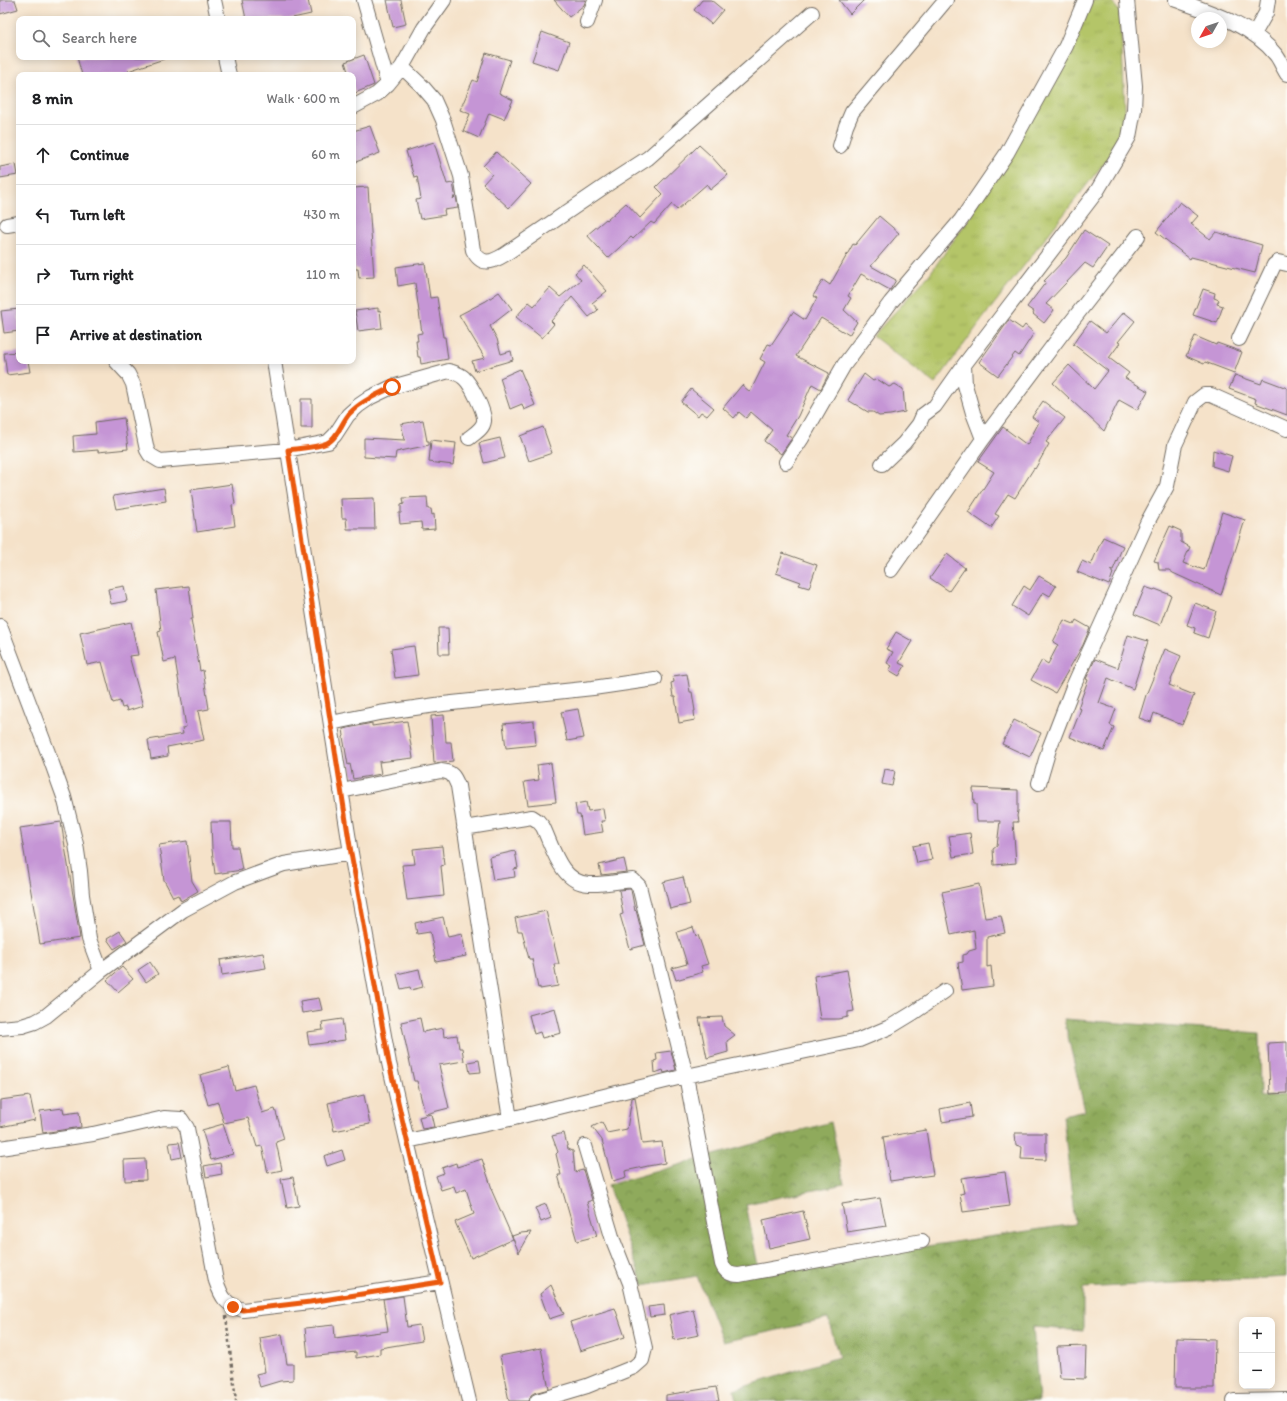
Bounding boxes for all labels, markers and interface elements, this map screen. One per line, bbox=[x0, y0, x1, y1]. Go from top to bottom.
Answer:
north arrow bbox=[1191, 12, 1227, 48]
search box bbox=[16, 16, 356, 60]
icon: search bbox=[30, 27, 52, 49]
text: Search here bbox=[62, 29, 137, 47]
text: 8 min bbox=[32, 88, 73, 108]
text: Walk · 600 m bbox=[267, 91, 340, 106]
icon: ahead bbox=[32, 144, 54, 166]
text: Continue bbox=[70, 146, 129, 164]
text: 60 m bbox=[311, 147, 340, 162]
icon: left bbox=[32, 204, 54, 226]
text: Turn left bbox=[70, 206, 125, 224]
text: 430 m bbox=[303, 207, 340, 222]
icon: right bbox=[32, 264, 54, 286]
text: Turn right bbox=[70, 266, 134, 284]
text: 110 m bbox=[306, 267, 340, 282]
icon: arrive bbox=[32, 324, 54, 346]
text: Arrive at destination bbox=[70, 326, 202, 344]
route start bbox=[383, 378, 401, 396]
route end bbox=[224, 1298, 242, 1316]
map controls bbox=[1239, 1317, 1275, 1389]
button: + bbox=[1239, 1317, 1275, 1353]
button: − bbox=[1239, 1353, 1275, 1389]

